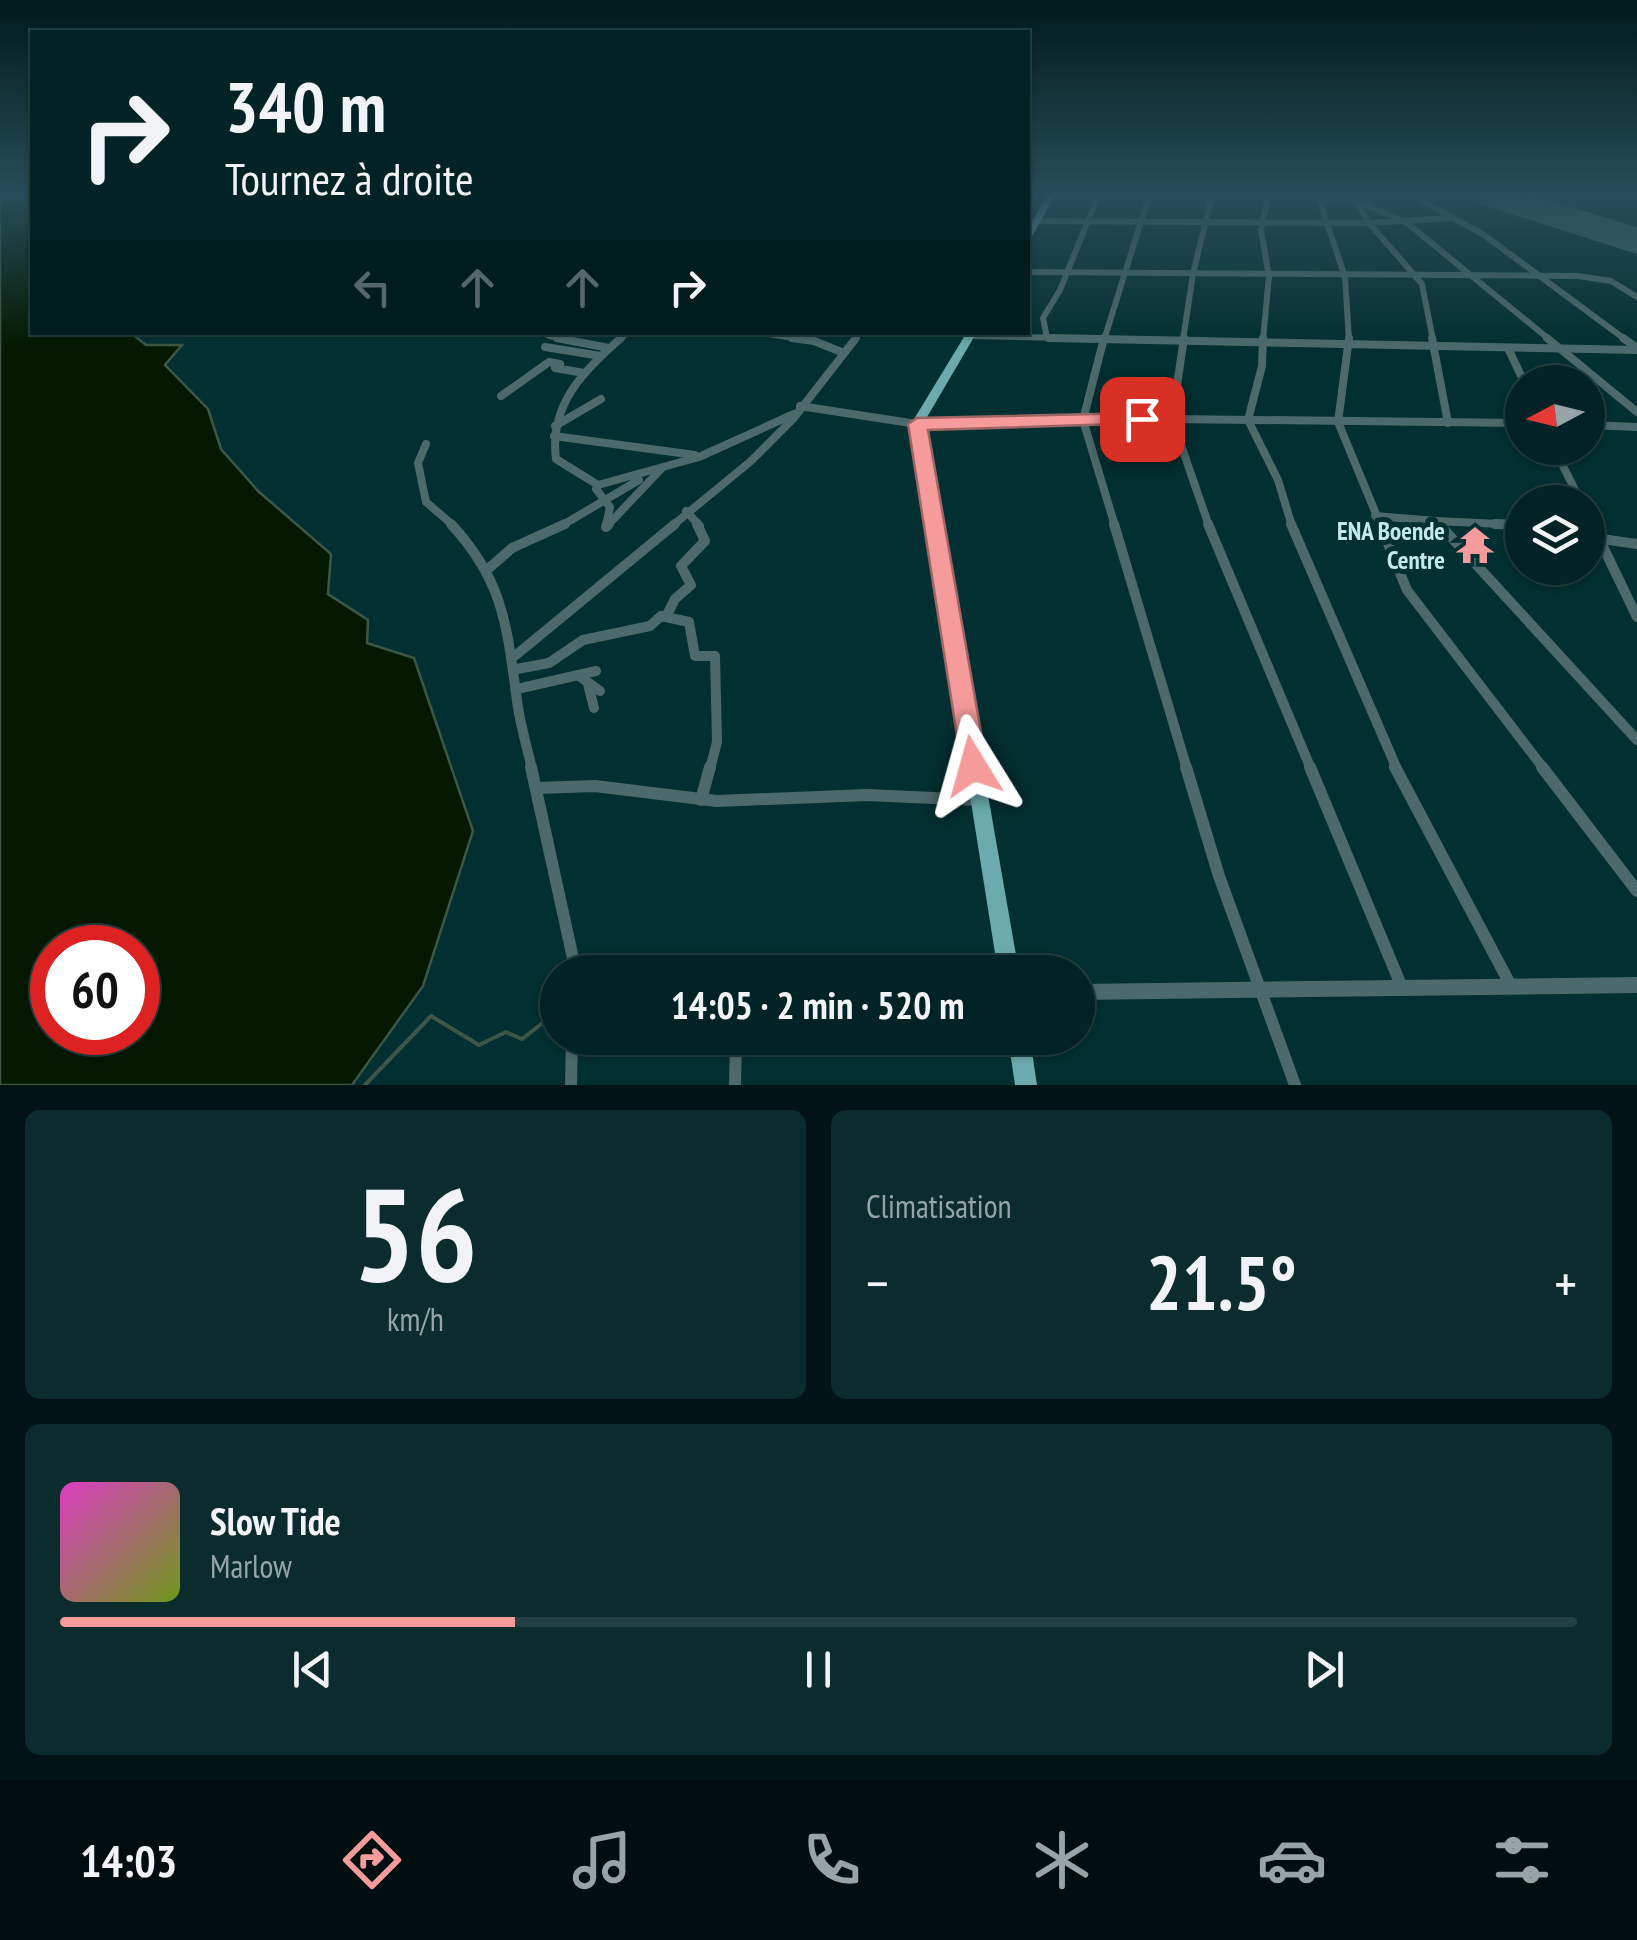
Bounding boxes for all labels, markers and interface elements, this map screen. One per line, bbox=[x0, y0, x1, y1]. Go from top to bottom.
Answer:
text: 340 m bbox=[225, 61, 386, 151]
icon: right bbox=[60, 70, 190, 200]
text: Tournez à droite bbox=[225, 149, 474, 207]
icon: left bbox=[345, 260, 400, 315]
icon: ahead bbox=[450, 260, 505, 315]
icon: ahead bbox=[555, 260, 610, 315]
icon: right bbox=[660, 260, 715, 315]
north arrow bbox=[1505, 365, 1605, 465]
map controls bbox=[1505, 365, 1605, 585]
pin bbox=[1100, 377, 1185, 462]
icon: arrive bbox=[1115, 392, 1170, 447]
button: layers bbox=[1505, 485, 1605, 585]
place label: ENA Boende Centre bbox=[1337, 515, 1445, 576]
temple icon: ENA Boende Centre bbox=[1454, 524, 1496, 566]
position arrow bbox=[921, 714, 1025, 818]
speed limit sign: 60 bbox=[30, 925, 160, 1055]
text: 14:05 · 2 min · 520 m bbox=[671, 980, 964, 1029]
text: 56 bbox=[353, 1149, 478, 1317]
text: Climatisation bbox=[866, 1185, 1012, 1227]
text: 21.5° bbox=[1146, 1234, 1297, 1331]
text: − bbox=[866, 1247, 889, 1318]
text: + bbox=[1554, 1247, 1577, 1318]
text: km/h bbox=[387, 1298, 444, 1340]
text: Slow Tide bbox=[210, 1496, 341, 1545]
text: Marlow bbox=[210, 1545, 292, 1587]
icon: previous bbox=[285, 1642, 340, 1697]
icon: pause bbox=[791, 1642, 846, 1697]
icon: next bbox=[1297, 1642, 1352, 1697]
icon: directions bbox=[337, 1825, 407, 1895]
icon: music bbox=[567, 1825, 637, 1895]
icon: phone bbox=[797, 1825, 867, 1895]
icon: climate bbox=[1027, 1825, 1097, 1895]
icon: car bbox=[1257, 1825, 1327, 1895]
icon: filters bbox=[1487, 1825, 1557, 1895]
text: 14:03 bbox=[80, 1831, 177, 1889]

